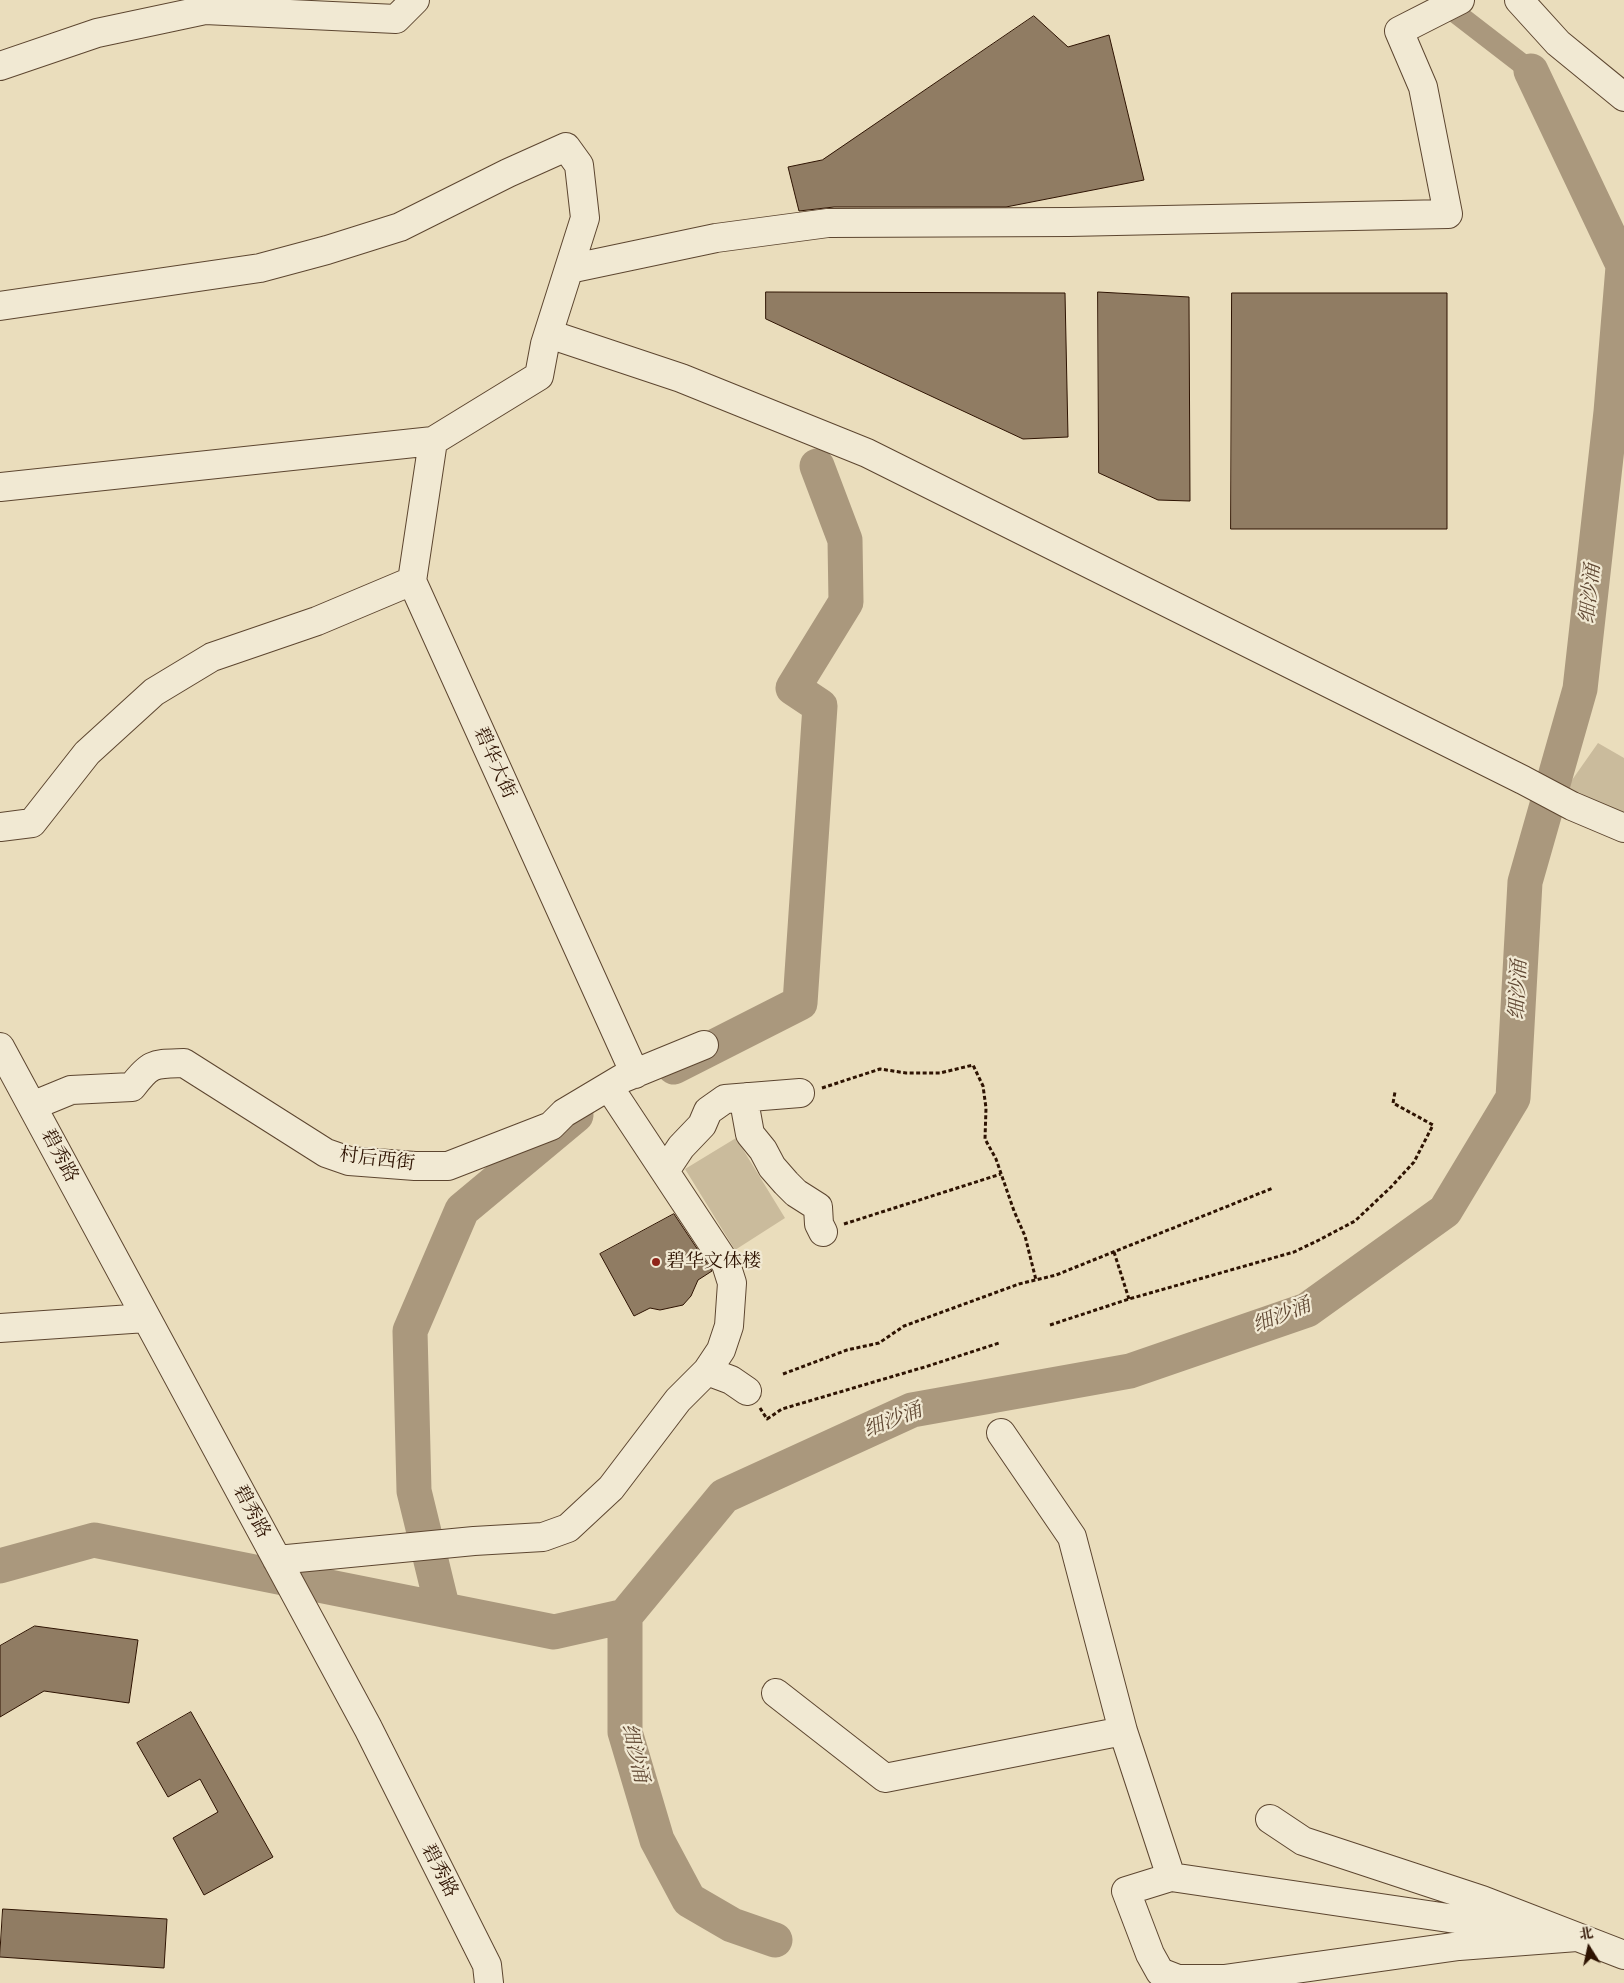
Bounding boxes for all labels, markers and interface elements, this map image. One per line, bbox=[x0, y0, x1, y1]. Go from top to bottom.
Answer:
water label: 细沙涌 bbox=[1576, 563, 1606, 625]
street label: 碧华大街 bbox=[468, 724, 520, 802]
water label: 细沙涌 bbox=[1505, 959, 1533, 1021]
street label: 碧秀路 bbox=[36, 1125, 82, 1187]
street label: 村后西街 bbox=[338, 1144, 416, 1176]
place label: 碧华文体楼 bbox=[666, 1251, 761, 1273]
marker: 碧华文体楼 bbox=[650, 1256, 662, 1268]
water label: 细沙涌 bbox=[1250, 1294, 1314, 1338]
water label: 细沙涌 bbox=[861, 1399, 925, 1443]
street label: 碧秀路 bbox=[228, 1481, 274, 1543]
water label: 细沙涌 bbox=[616, 1721, 652, 1785]
street label: 碧秀路 bbox=[416, 1840, 462, 1902]
text: 北 bbox=[1578, 1922, 1595, 1944]
north arrow bbox=[1564, 1923, 1614, 1973]

